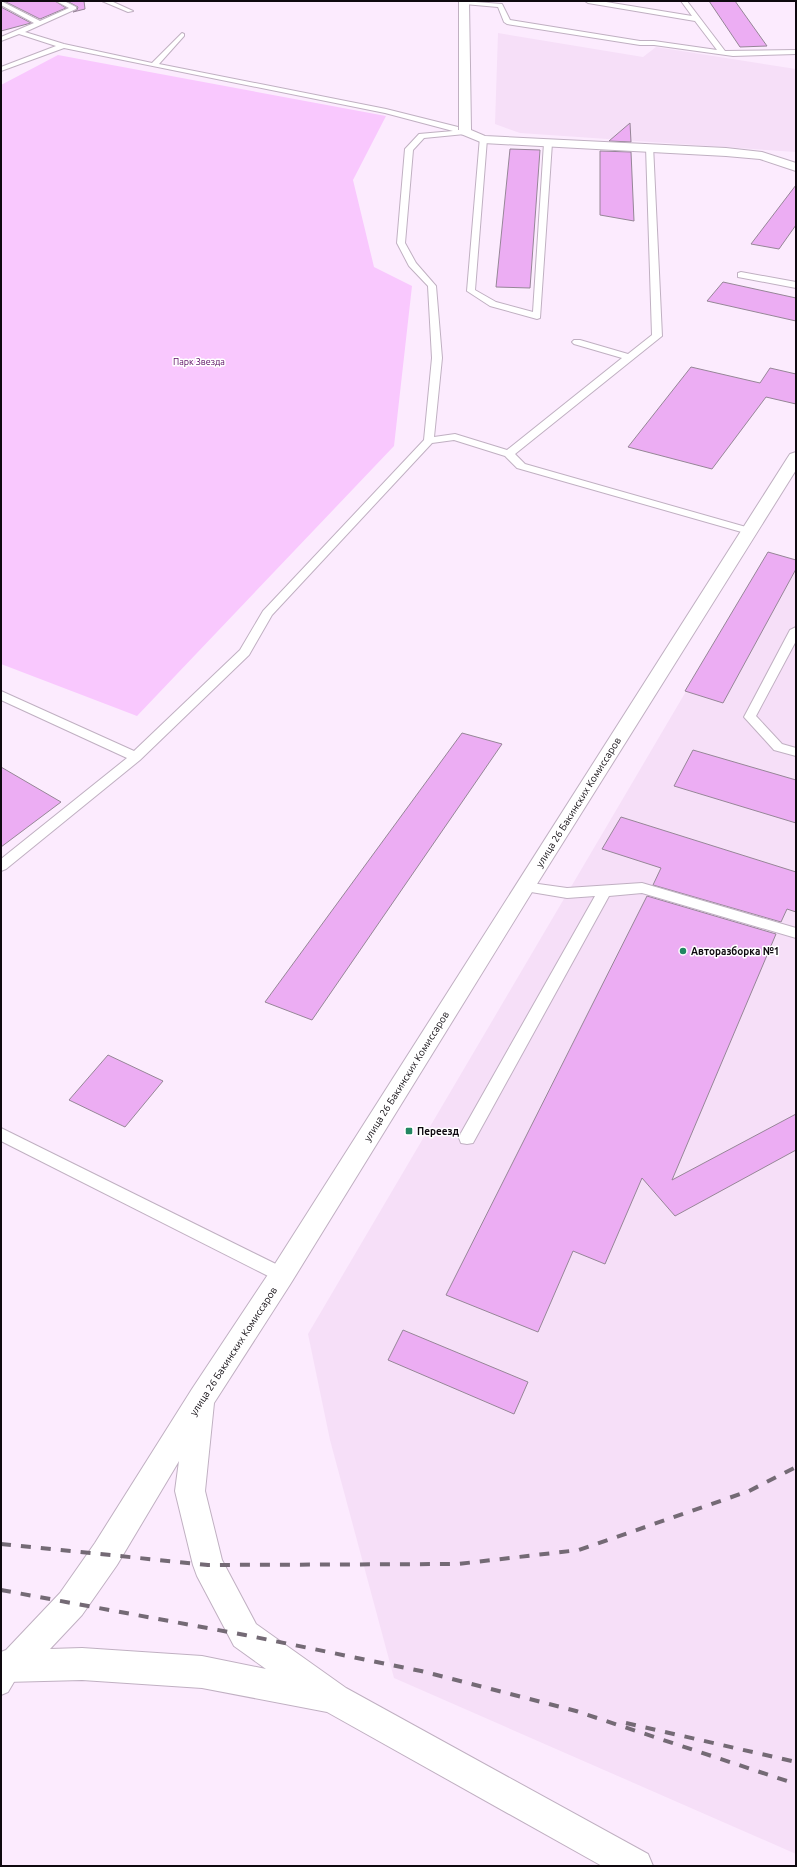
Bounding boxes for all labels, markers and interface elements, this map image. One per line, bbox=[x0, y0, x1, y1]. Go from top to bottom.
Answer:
park label: Парк Звезда bbox=[173, 357, 225, 367]
street label: улица 26 Бакинских Комиссаров bbox=[534, 735, 623, 869]
marker: Авторазборка №1 bbox=[678, 946, 688, 956]
place label: Авторазборка №1 bbox=[691, 946, 779, 957]
street label: улица 26 Бакинских Комиссаров bbox=[362, 1009, 451, 1143]
marker: Переезд bbox=[404, 1126, 414, 1136]
place label: Переезд bbox=[417, 1126, 459, 1137]
street label: улица 26 Бакинских Комиссаров bbox=[188, 1285, 279, 1418]

